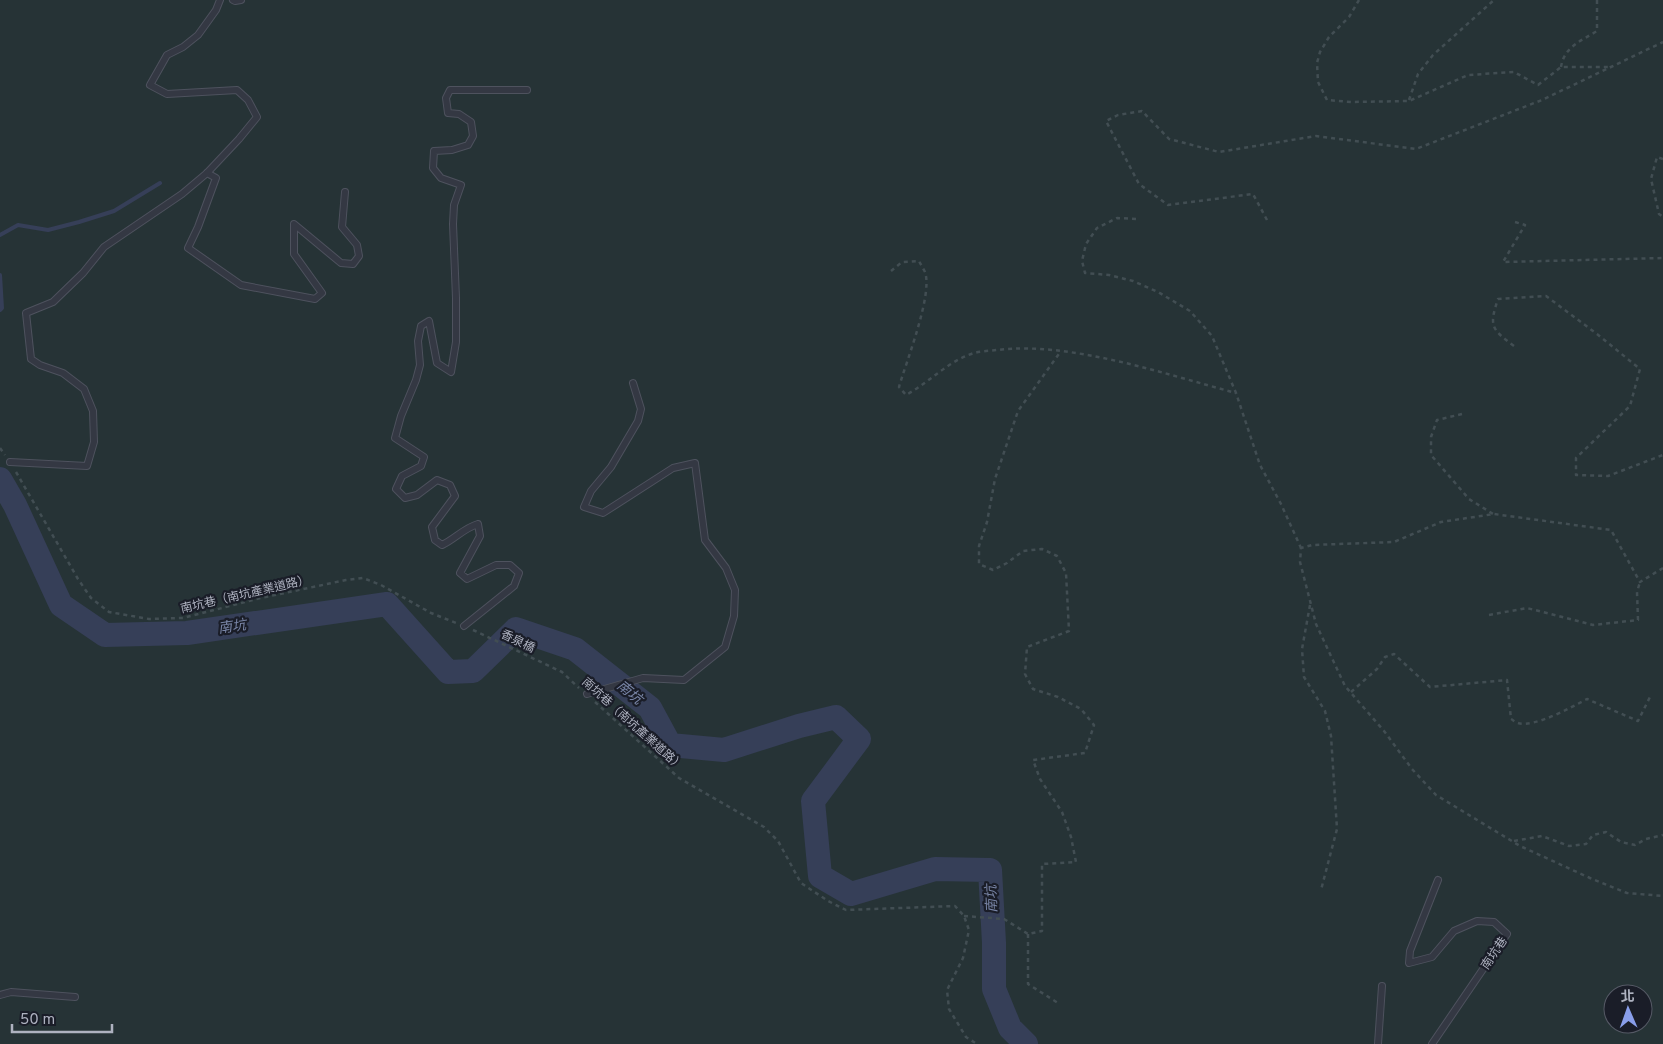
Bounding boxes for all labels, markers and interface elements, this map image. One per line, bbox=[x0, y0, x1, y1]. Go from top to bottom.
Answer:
street label: 南坑巷（南坑產業道路） bbox=[179, 572, 311, 618]
water label: 南坑 bbox=[217, 617, 249, 638]
street label: 香泉橋 bbox=[498, 627, 537, 657]
street label: 南坑巷（南坑產業道路） bbox=[578, 675, 687, 775]
water label: 南坑 bbox=[613, 678, 647, 710]
water label: 南坑 bbox=[983, 883, 1001, 913]
street label: 南坑巷 bbox=[1478, 934, 1512, 973]
north arrow bbox=[1603, 984, 1653, 1034]
text: 北 bbox=[1620, 989, 1635, 1006]
scale bar bbox=[12, 1002, 112, 1034]
text: 50 m bbox=[20, 1011, 55, 1030]

